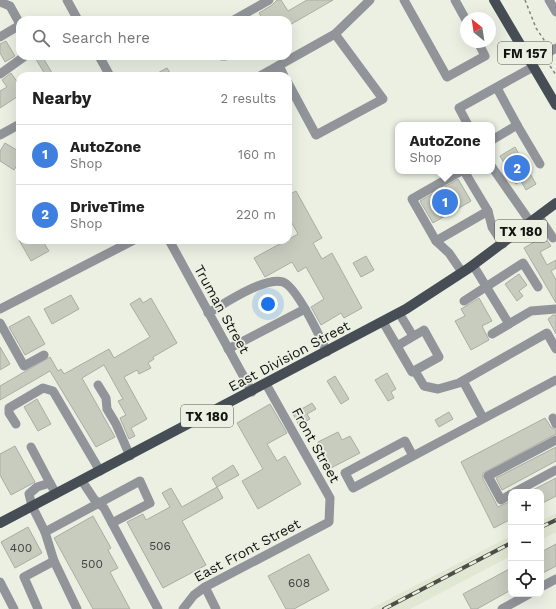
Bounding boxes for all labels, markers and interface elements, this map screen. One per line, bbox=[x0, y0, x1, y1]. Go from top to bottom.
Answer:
north arrow bbox=[460, 12, 496, 48]
search box bbox=[16, 16, 292, 60]
icon: search bbox=[30, 27, 52, 49]
text: Search here bbox=[62, 29, 150, 47]
road number: FM 157 bbox=[498, 42, 552, 64]
text: Nearby bbox=[32, 88, 91, 108]
text: 2 results bbox=[221, 91, 276, 106]
popup bbox=[395, 122, 495, 174]
text: AutoZone bbox=[409, 132, 481, 150]
text: AutoZone bbox=[70, 138, 141, 156]
text: 1 bbox=[42, 147, 48, 162]
text: 160 m bbox=[238, 147, 276, 162]
text: Shop bbox=[409, 150, 442, 165]
pin: 2 bbox=[504, 153, 530, 183]
text: Shop bbox=[70, 156, 102, 171]
pin: 1 bbox=[432, 187, 458, 217]
text: DriveTime bbox=[70, 198, 145, 216]
text: 2 bbox=[41, 207, 49, 222]
text: 220 m bbox=[236, 207, 276, 222]
text: Shop bbox=[70, 216, 102, 231]
road number: TX 180 bbox=[495, 220, 547, 242]
street label: Truman Street bbox=[191, 262, 253, 356]
your location bbox=[258, 294, 278, 314]
street label: East Division Street bbox=[226, 317, 352, 395]
road number: TX 180 bbox=[181, 405, 233, 427]
street label: Front Street bbox=[289, 405, 343, 485]
map controls bbox=[508, 489, 544, 597]
button: + bbox=[508, 489, 544, 525]
street label: East Front Street bbox=[191, 515, 303, 585]
button: − bbox=[508, 525, 544, 561]
house number: 506 bbox=[149, 539, 171, 553]
house number: 400 bbox=[10, 541, 32, 555]
house number: 500 bbox=[81, 557, 103, 571]
button: locate bbox=[508, 561, 544, 597]
house number: 608 bbox=[288, 576, 310, 590]

